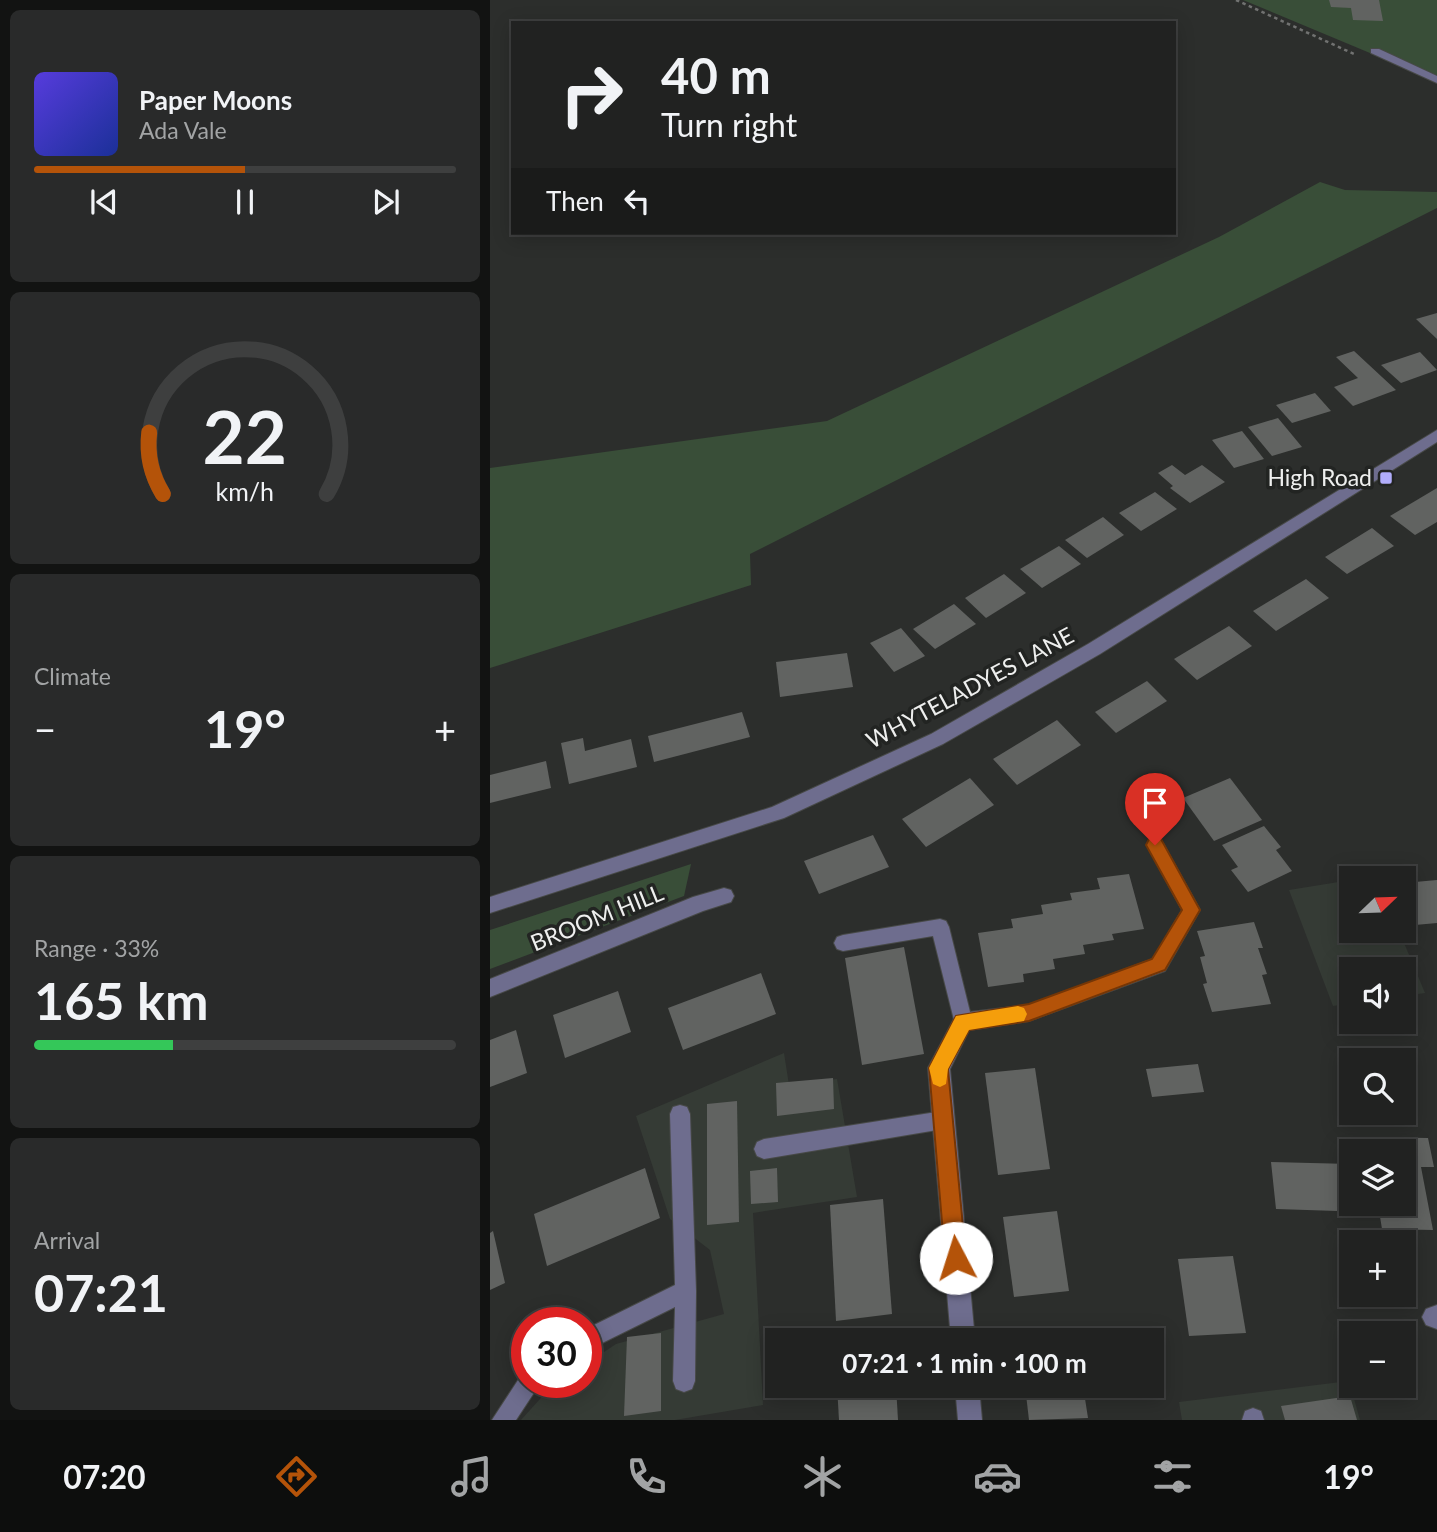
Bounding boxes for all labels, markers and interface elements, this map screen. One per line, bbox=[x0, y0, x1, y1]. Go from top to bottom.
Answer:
text: 40 m bbox=[661, 46, 771, 104]
icon: right bbox=[546, 49, 637, 140]
text: Paper Moons bbox=[139, 84, 292, 116]
text: Turn right bbox=[661, 105, 797, 144]
text: Ada Vale bbox=[139, 116, 227, 144]
icon: left bbox=[618, 182, 656, 220]
icon: previous bbox=[85, 183, 123, 221]
icon: pause bbox=[226, 183, 264, 221]
icon: next bbox=[367, 183, 405, 221]
text: Then bbox=[546, 185, 604, 217]
text: 22 bbox=[203, 392, 287, 480]
place label: High Road bbox=[1267, 463, 1372, 491]
marker: High Road bbox=[1378, 470, 1394, 486]
text: km/h bbox=[216, 476, 274, 506]
street label: WHYTELADYES LANE bbox=[861, 621, 1078, 754]
text: Climate bbox=[34, 662, 111, 690]
text: 19° bbox=[204, 697, 286, 759]
text: − bbox=[34, 706, 56, 752]
text: + bbox=[434, 706, 456, 752]
pin bbox=[1125, 773, 1185, 845]
icon: arrive bbox=[1136, 784, 1174, 822]
north arrow bbox=[1339, 866, 1416, 943]
map controls bbox=[1339, 866, 1416, 1398]
street label: BROOM HILL bbox=[526, 878, 667, 956]
text: Range · 33% bbox=[34, 934, 159, 962]
button: sound bbox=[1339, 957, 1416, 1034]
text: 165 km bbox=[34, 969, 208, 1031]
button: search bbox=[1339, 1048, 1416, 1125]
button: layers bbox=[1339, 1139, 1416, 1216]
position arrow bbox=[919, 1221, 993, 1295]
text: Arrival bbox=[34, 1226, 100, 1254]
button: + bbox=[1339, 1230, 1416, 1307]
text: 07:21 bbox=[34, 1261, 168, 1323]
speed limit sign: 30 bbox=[511, 1307, 602, 1398]
button: − bbox=[1339, 1321, 1416, 1398]
text: 07:21 · 1 min · 100 m bbox=[842, 1347, 1087, 1379]
icon: directions bbox=[272, 1452, 321, 1501]
icon: music bbox=[447, 1452, 496, 1501]
icon: phone bbox=[622, 1452, 671, 1501]
icon: climate bbox=[798, 1452, 847, 1501]
icon: car bbox=[973, 1452, 1022, 1501]
icon: filters bbox=[1148, 1452, 1197, 1501]
text: 07:20 bbox=[63, 1457, 146, 1496]
text: 19° bbox=[1323, 1457, 1374, 1496]

